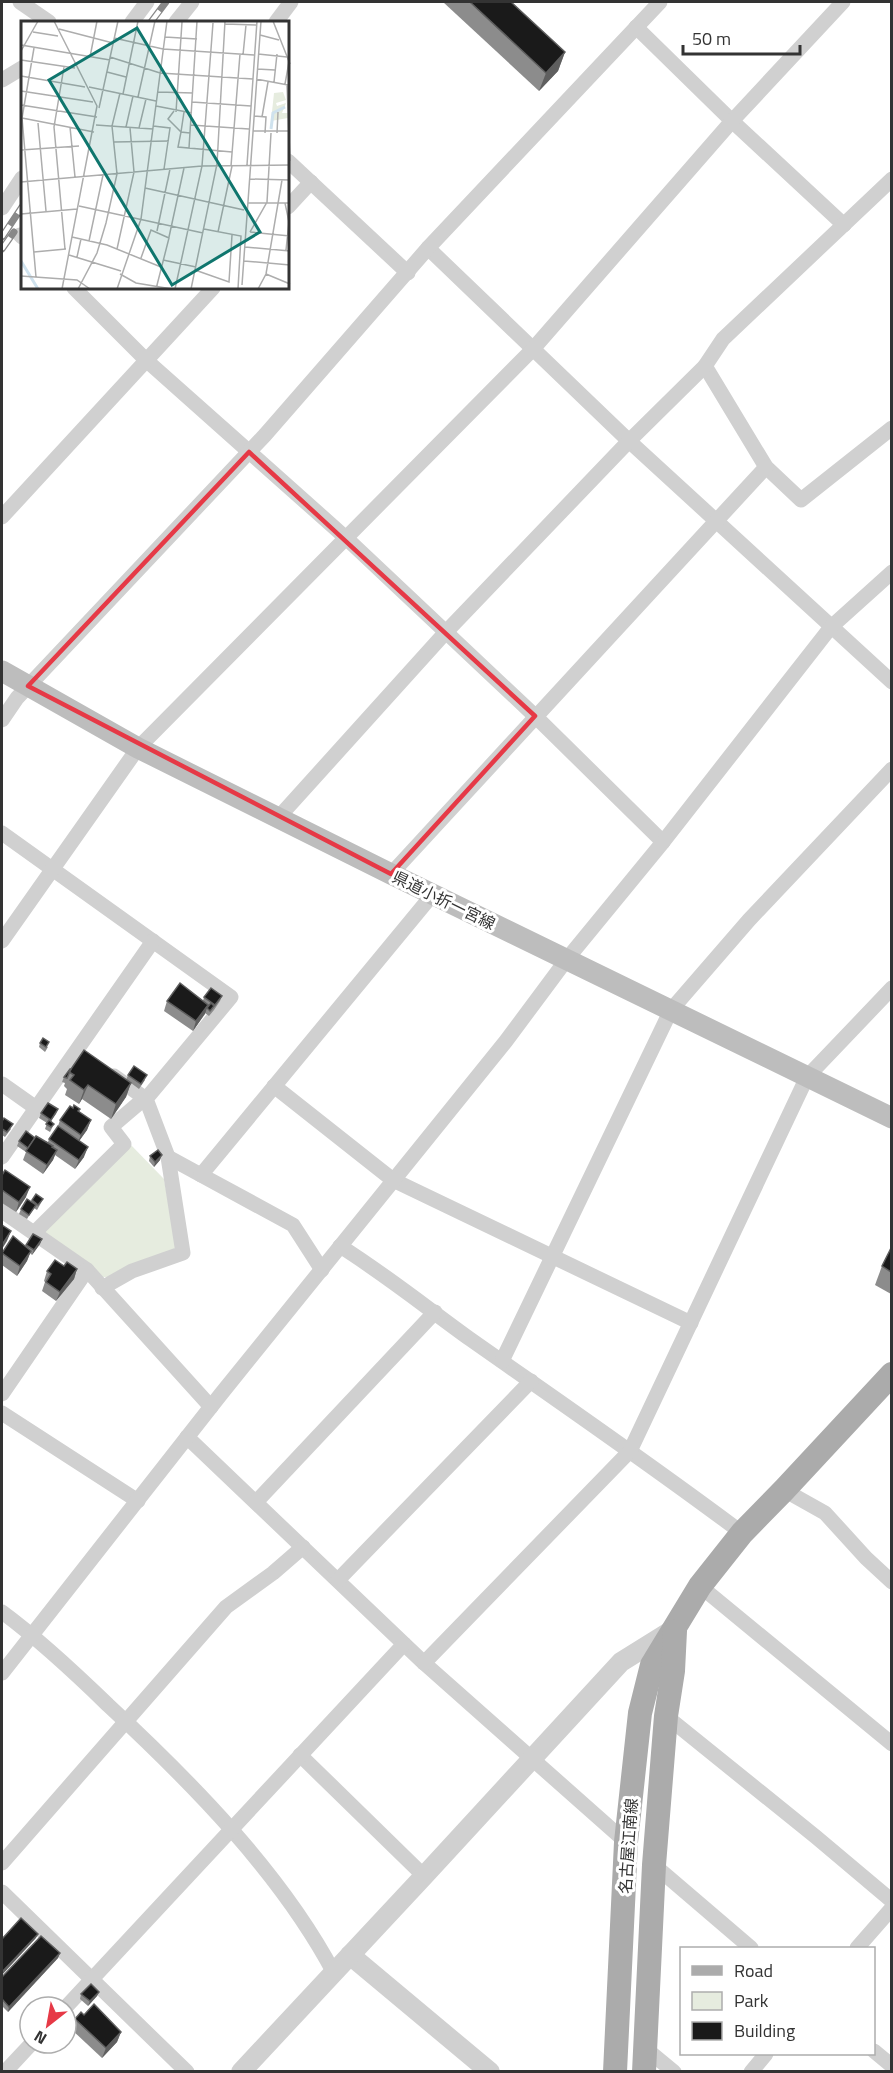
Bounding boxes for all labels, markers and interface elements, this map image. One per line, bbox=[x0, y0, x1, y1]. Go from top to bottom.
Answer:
scale bar bbox=[683, 18, 800, 56]
inset map bbox=[21, 21, 290, 290]
text: 50 m bbox=[692, 25, 731, 52]
street label: 県道小折一宮線 bbox=[388, 865, 500, 935]
street label: 名古屋江南線 bbox=[613, 1797, 643, 1895]
legend bbox=[680, 1947, 875, 2055]
text: Road bbox=[734, 1957, 773, 1984]
text: Park bbox=[734, 1987, 769, 2014]
north arrow bbox=[18, 1995, 78, 2055]
text: Building bbox=[734, 2017, 795, 2044]
text: N bbox=[29, 2025, 51, 2051]

